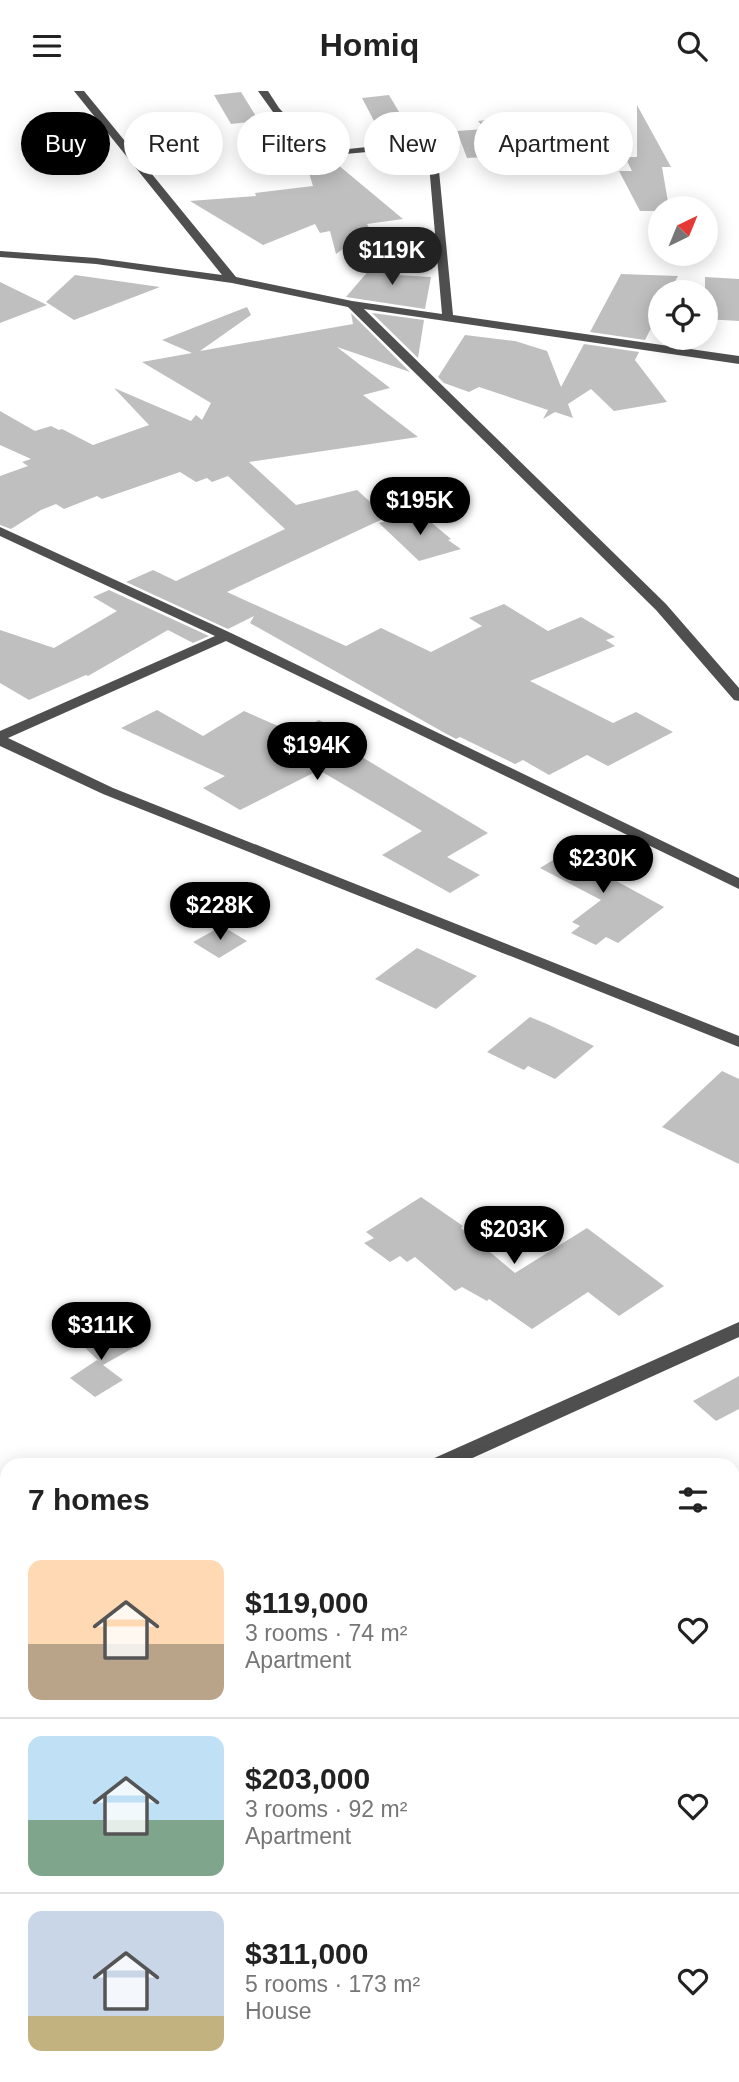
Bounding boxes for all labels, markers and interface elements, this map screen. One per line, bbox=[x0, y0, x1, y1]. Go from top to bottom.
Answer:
icon: menu bbox=[28, 27, 66, 65]
text: Homiq bbox=[320, 27, 419, 63]
icon: search bbox=[673, 27, 711, 65]
chip: Buy bbox=[21, 112, 110, 175]
chip: Rent bbox=[124, 112, 223, 175]
chip: Filters bbox=[237, 112, 350, 175]
chip: New bbox=[364, 112, 460, 175]
chip: Apartment bbox=[474, 112, 633, 175]
north arrow bbox=[648, 196, 718, 266]
map controls bbox=[648, 196, 718, 350]
pin: $119K bbox=[343, 227, 441, 287]
text: $119K bbox=[359, 237, 425, 263]
button: locate bbox=[648, 280, 718, 350]
pin: $195K bbox=[371, 477, 469, 537]
text: $195K bbox=[386, 487, 454, 513]
pin: $194K bbox=[268, 723, 366, 782]
text: $194K bbox=[283, 732, 351, 758]
pin: $230K bbox=[554, 835, 652, 895]
text: $230K bbox=[569, 845, 637, 871]
pin: $228K bbox=[171, 883, 269, 942]
text: $228K bbox=[186, 892, 254, 918]
pin: $203K bbox=[465, 1207, 563, 1266]
text: $203K bbox=[480, 1216, 548, 1242]
pin: $311K bbox=[52, 1303, 150, 1362]
text: $311K bbox=[68, 1312, 134, 1338]
icon: filters bbox=[674, 1481, 712, 1519]
text: 7 homes bbox=[28, 1483, 150, 1516]
text: $119,000 bbox=[245, 1586, 368, 1619]
icon: home bbox=[84, 1588, 168, 1672]
icon: heart bbox=[674, 1611, 712, 1649]
text: 3 rooms · 74 m² bbox=[245, 1620, 407, 1646]
text: Apartment bbox=[245, 1647, 351, 1673]
text: $203,000 bbox=[245, 1762, 370, 1795]
icon: home bbox=[84, 1764, 168, 1848]
icon: heart bbox=[674, 1787, 712, 1825]
text: 3 rooms · 92 m² bbox=[245, 1796, 407, 1822]
text: Apartment bbox=[245, 1823, 351, 1849]
text: $311,000 bbox=[245, 1937, 368, 1970]
icon: home bbox=[84, 1939, 168, 2023]
icon: heart bbox=[674, 1962, 712, 2000]
text: 5 rooms · 173 m² bbox=[245, 1971, 420, 1997]
text: House bbox=[245, 1998, 311, 2024]

